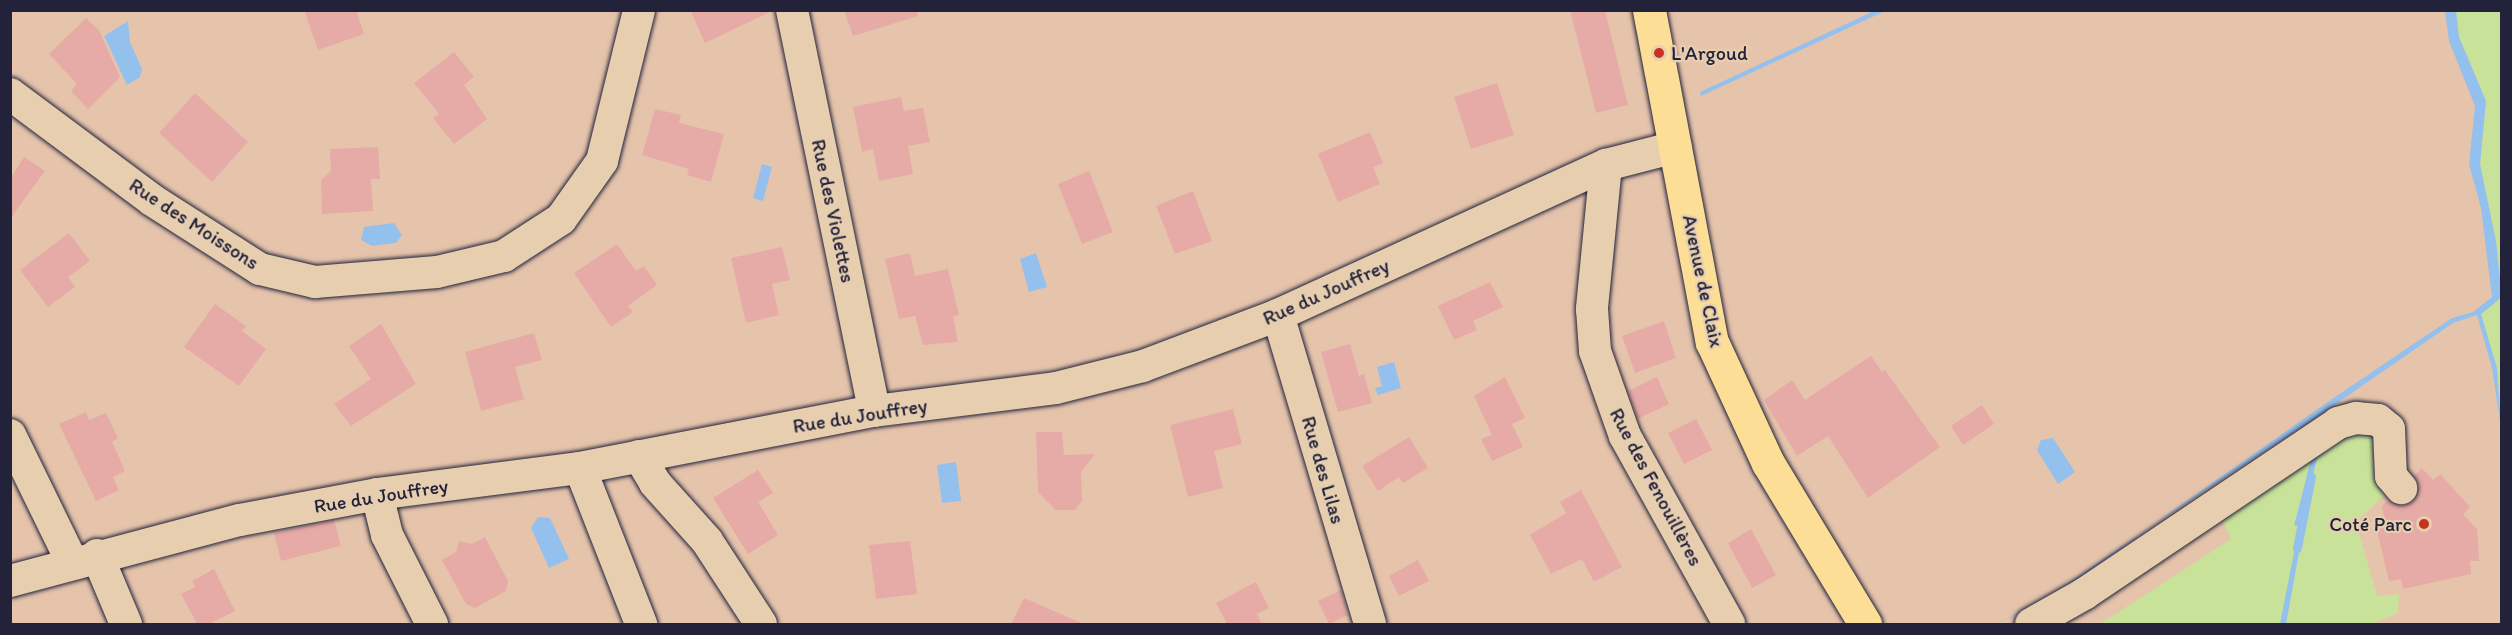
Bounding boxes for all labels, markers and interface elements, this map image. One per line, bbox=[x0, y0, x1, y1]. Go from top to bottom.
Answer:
place label: L'Argoud bbox=[1671, 41, 1748, 65]
marker: L'Argoud bbox=[1652, 46, 1666, 60]
street label: Rue des Violettes bbox=[806, 137, 860, 285]
street label: Rue des Moissons bbox=[124, 173, 264, 275]
street label: Avenue de Claix bbox=[1677, 212, 1729, 350]
street label: Rue du Jouffrey bbox=[1259, 253, 1393, 331]
street label: Rue du Jouffrey bbox=[791, 394, 929, 438]
street label: Rue des Fenouillères bbox=[1604, 404, 1708, 570]
street label: Rue des Lilas bbox=[1296, 414, 1350, 526]
street label: Rue du Jouffrey bbox=[312, 474, 450, 518]
place label: Coté Parc bbox=[2329, 512, 2412, 536]
marker: Coté Parc bbox=[2417, 517, 2431, 531]

